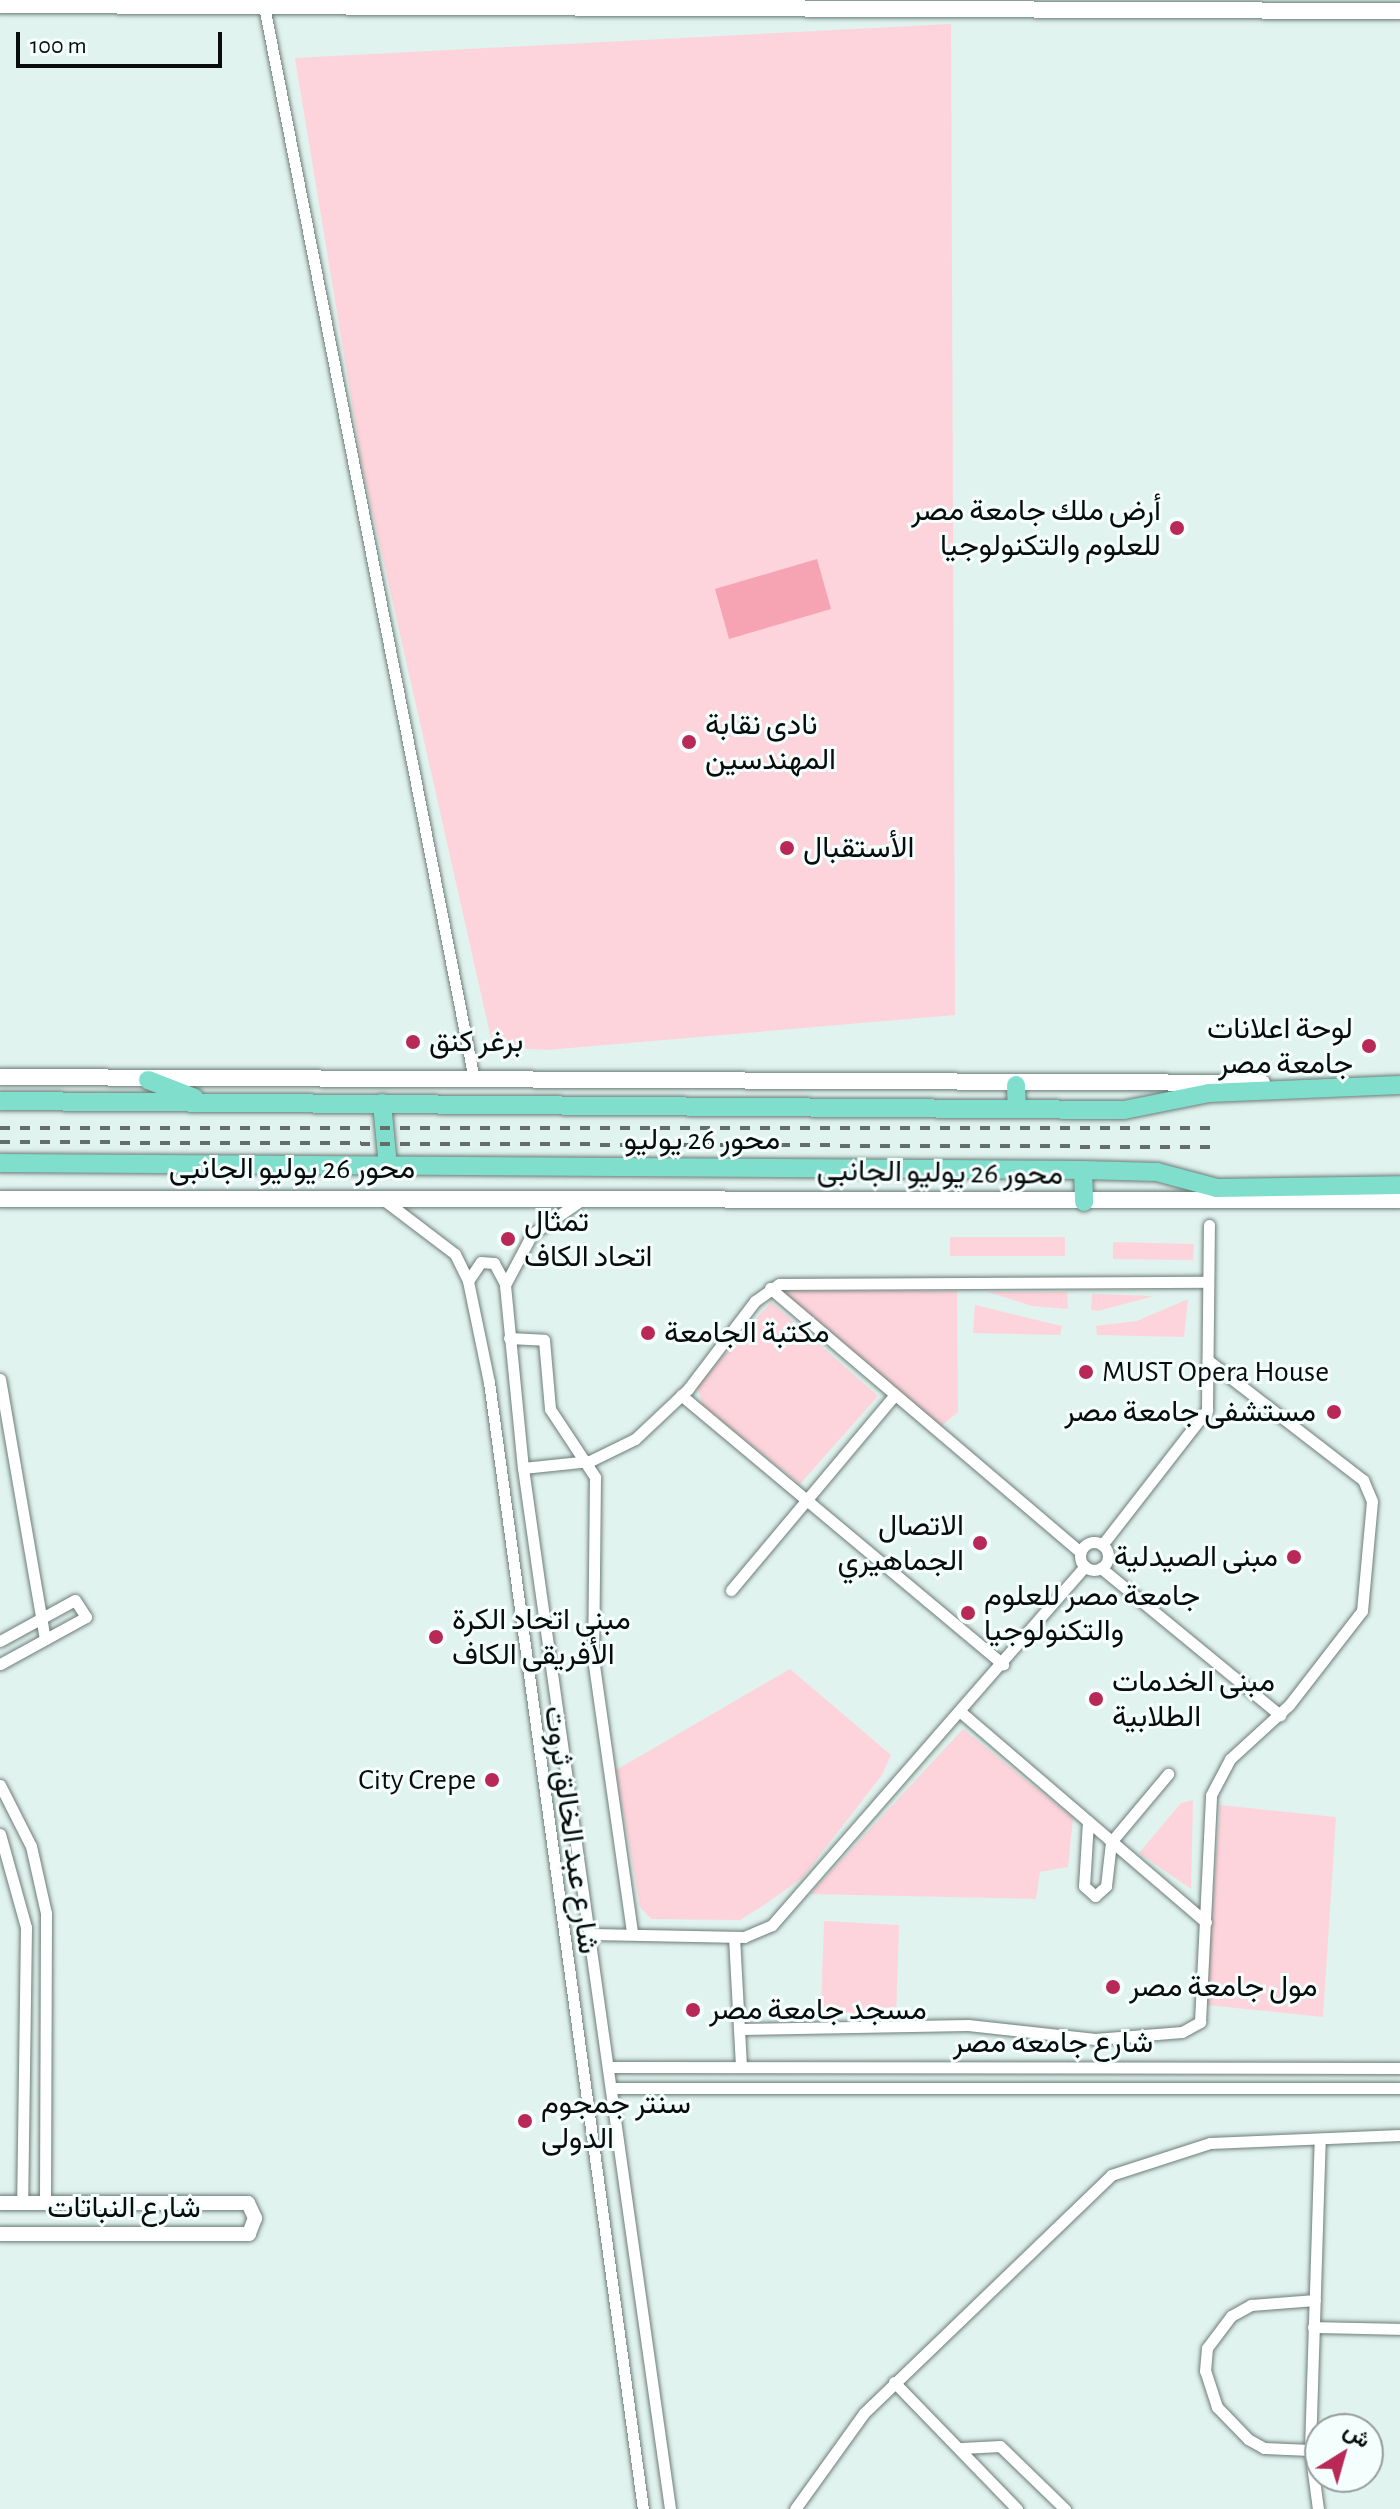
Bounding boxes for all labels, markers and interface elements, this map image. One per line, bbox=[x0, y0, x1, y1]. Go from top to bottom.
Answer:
scale bar bbox=[20, 16, 226, 66]
text: 100 m bbox=[30, 34, 87, 58]
place label: أرض ملك جامعة مصر للعلوم والتكنولوجيا bbox=[911, 493, 1161, 564]
marker: أرض ملك جامعة مصر للعلوم والتكنولوجيا bbox=[1168, 519, 1186, 537]
place label: نادى نقابة المهندسين bbox=[705, 707, 836, 778]
marker: نادى نقابة المهندسين bbox=[680, 733, 698, 751]
place label: الأستقبال bbox=[803, 830, 915, 866]
marker: الأستقبال bbox=[778, 839, 796, 857]
place label: لوحة اعلانات جامعة مصر bbox=[1207, 1011, 1353, 1082]
place label: برغر كنق bbox=[429, 1024, 523, 1060]
marker: برغر كنق bbox=[404, 1033, 422, 1051]
marker: لوحة اعلانات جامعة مصر bbox=[1360, 1037, 1378, 1055]
street label: محور 26 يوليو bbox=[624, 1122, 780, 1158]
street label: محور 26 يوليو الجانبى bbox=[169, 1151, 415, 1187]
street label: محور 26 يوليو الجانبى bbox=[816, 1153, 1064, 1193]
place label: تمثال اتحاد الكاف bbox=[524, 1204, 653, 1274]
marker: تمثال اتحاد الكاف bbox=[499, 1230, 517, 1248]
place label: مكتبة الجامعة bbox=[664, 1315, 830, 1351]
marker: مكتبة الجامعة bbox=[639, 1324, 657, 1342]
place label: MUST Opera House bbox=[1102, 1354, 1329, 1390]
marker: MUST Opera House bbox=[1077, 1363, 1095, 1381]
place label: مستشفى جامعة مصر bbox=[1064, 1394, 1316, 1430]
marker: مستشفى جامعة مصر bbox=[1323, 1401, 1345, 1423]
place label: الاتصال الجماهيري bbox=[837, 1508, 964, 1578]
marker: الاتصال الجماهيري bbox=[971, 1534, 989, 1552]
place label: مبنى الصيدلية bbox=[1114, 1539, 1278, 1575]
marker: مبنى الصيدلية bbox=[1285, 1548, 1303, 1566]
place label: جامعة مصر للعلوم والتكنولوجيا bbox=[984, 1578, 1200, 1648]
place label: مبنى اتحاد الكرة الأفريقى الكاف bbox=[452, 1602, 631, 1672]
marker: جامعة مصر للعلوم والتكنولوجيا bbox=[959, 1604, 977, 1622]
marker: مبنى اتحاد الكرة الأفريقى الكاف bbox=[427, 1628, 445, 1646]
place label: مبنى الخدمات الطلابية bbox=[1112, 1664, 1275, 1734]
marker: مبنى الخدمات الطلابية bbox=[1087, 1690, 1105, 1708]
street label: شارع عبد الخالق ثروت bbox=[536, 1704, 606, 1956]
place label: City Crepe bbox=[358, 1762, 476, 1798]
marker: City Crepe bbox=[483, 1771, 501, 1789]
place label: مول جامعة مصر bbox=[1129, 1969, 1317, 2005]
marker: مول جامعة مصر bbox=[1104, 1978, 1122, 1996]
place label: مسجد جامعة مصر bbox=[709, 1992, 927, 2028]
marker: مسجد جامعة مصر bbox=[684, 2001, 702, 2019]
street label: شارع جامعه مصر bbox=[953, 2025, 1153, 2061]
place label: سنتر جمجوم الدولى bbox=[541, 2086, 691, 2156]
marker: سنتر جمجوم الدولى bbox=[516, 2112, 534, 2130]
street label: شارع النباتات bbox=[47, 2190, 201, 2226]
north arrow bbox=[1304, 2413, 1384, 2493]
text: ش bbox=[1340, 2419, 1374, 2452]

